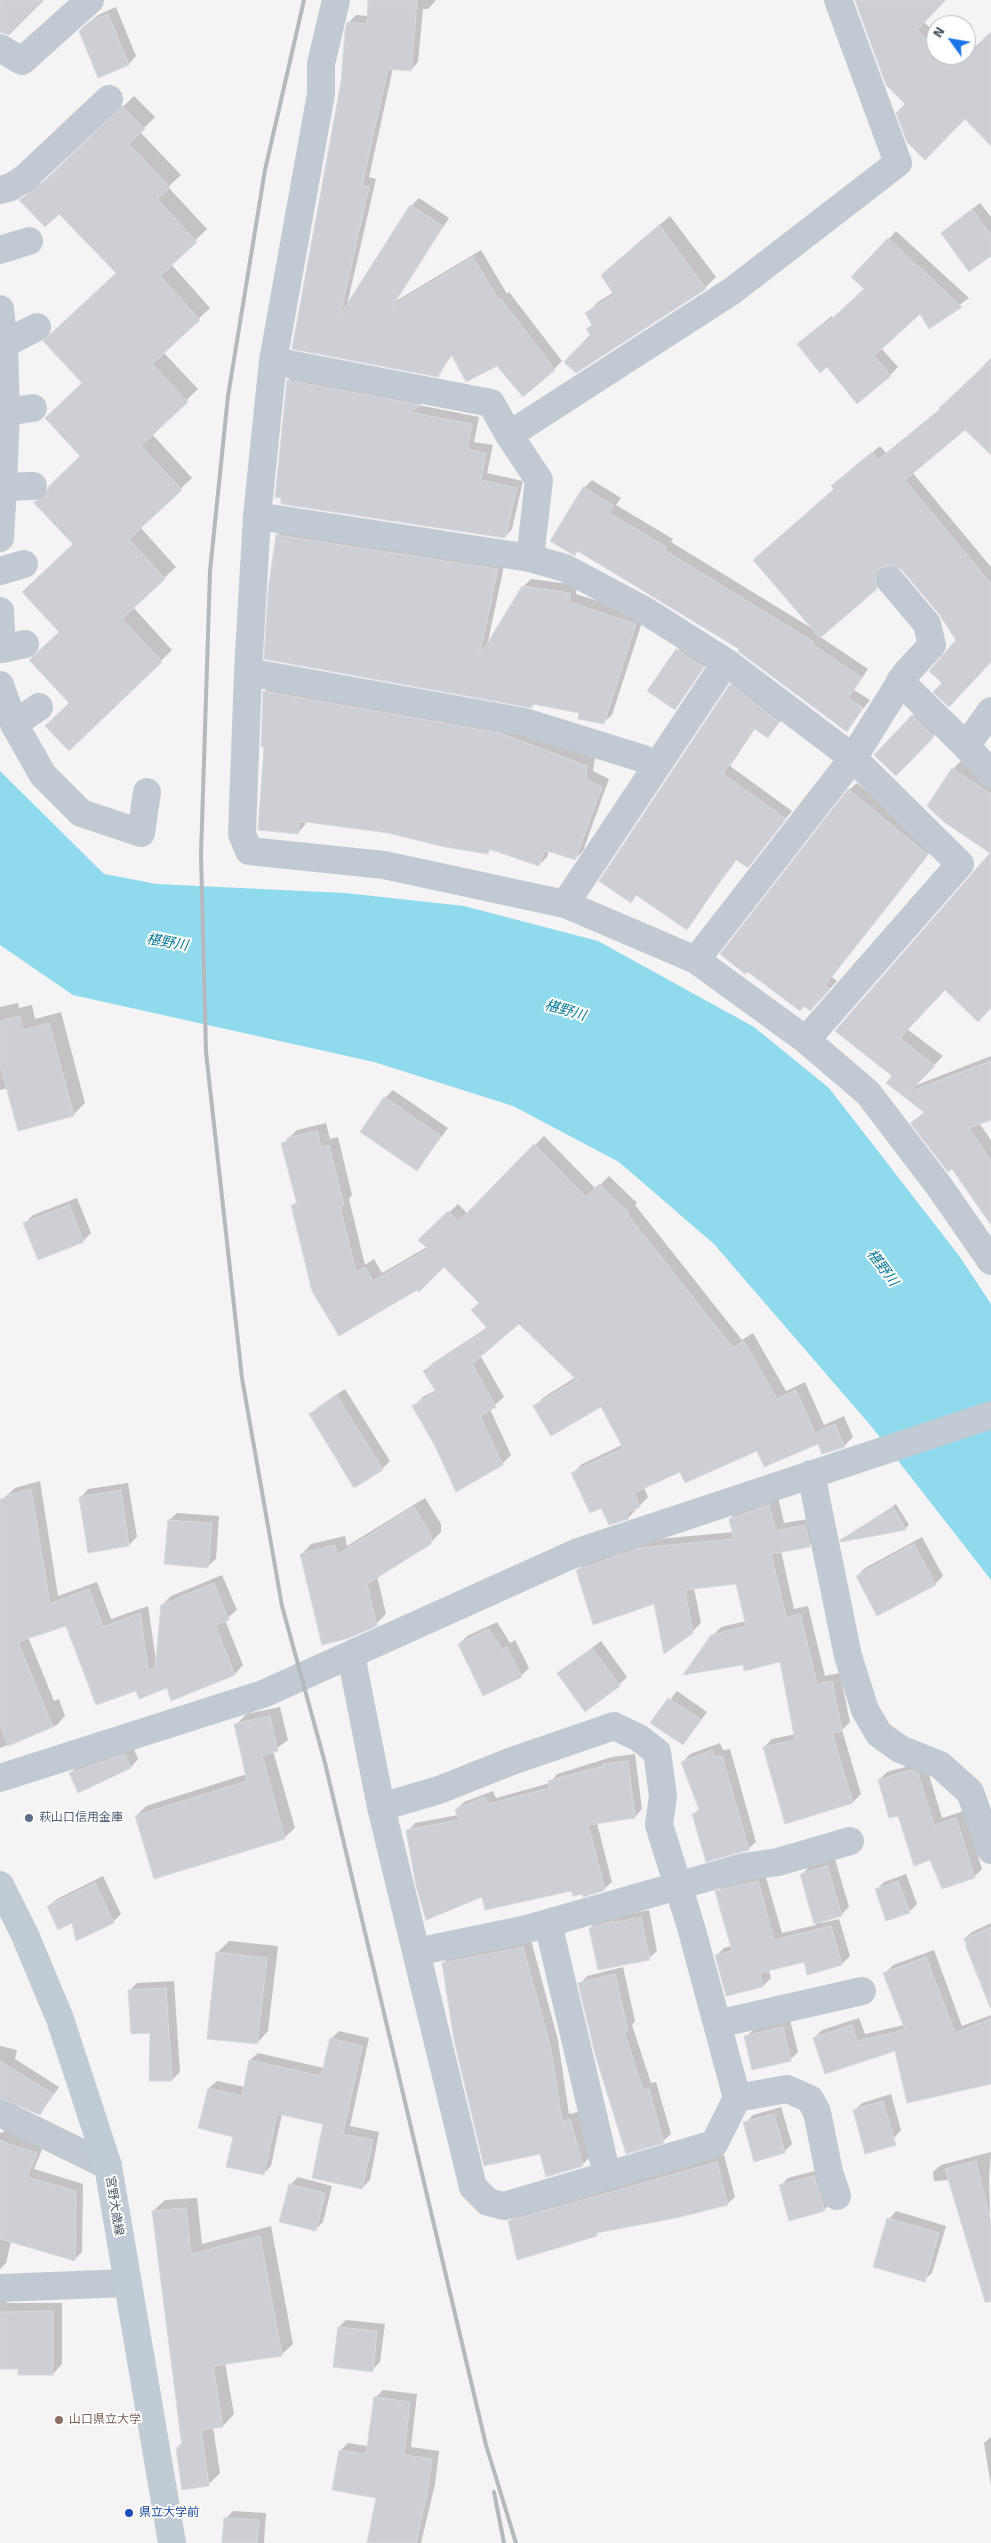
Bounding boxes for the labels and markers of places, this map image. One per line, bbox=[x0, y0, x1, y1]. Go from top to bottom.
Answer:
place label: 萩山口信用金庫 bbox=[39, 1811, 123, 1825]
marker: 萩山口信用金庫 bbox=[23, 1812, 35, 1824]
place label: 山口県立大学 bbox=[69, 2413, 141, 2427]
marker: 山口県立大学 bbox=[53, 2414, 65, 2426]
place label: 県立大学前 bbox=[139, 2506, 199, 2520]
marker: 県立大学前 bbox=[123, 2507, 135, 2519]

